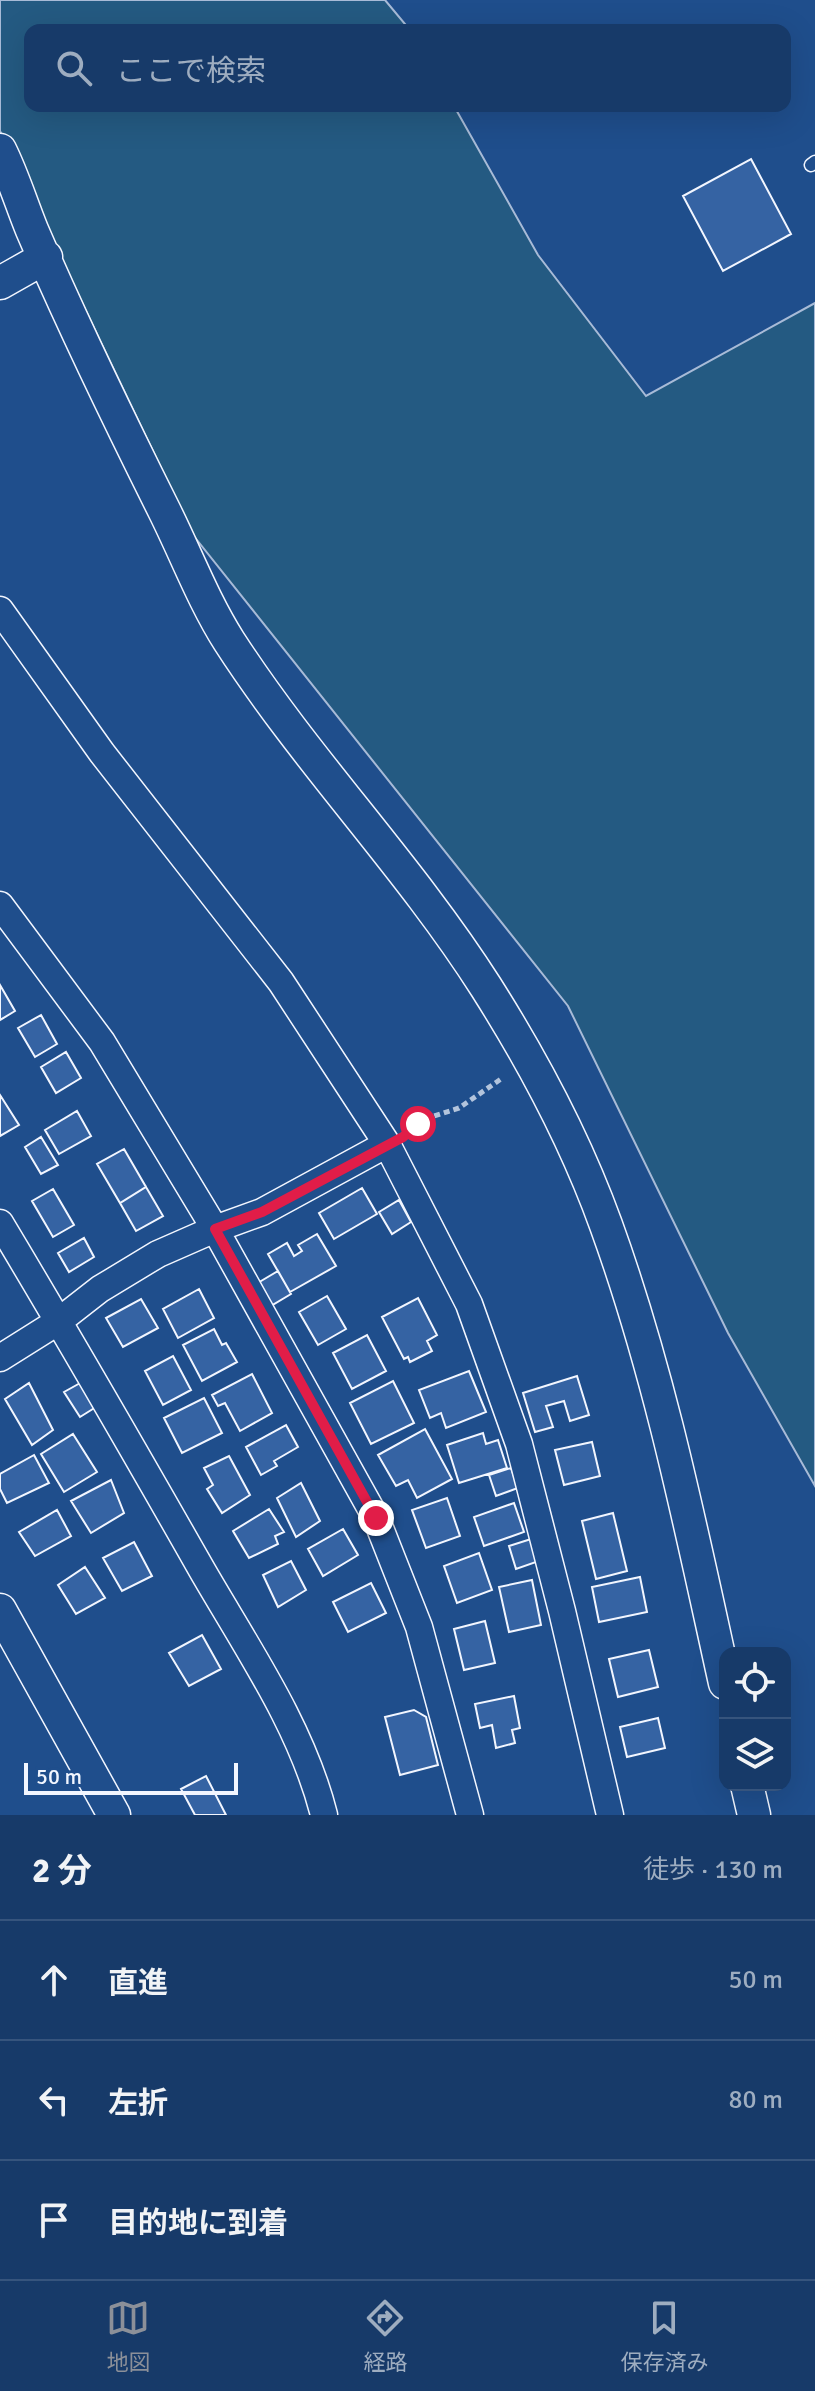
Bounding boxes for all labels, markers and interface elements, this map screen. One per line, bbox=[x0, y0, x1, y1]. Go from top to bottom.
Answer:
search box bbox=[24, 24, 791, 112]
icon: search bbox=[52, 46, 96, 90]
text: ここで検索 bbox=[116, 53, 266, 90]
route start bbox=[400, 1106, 436, 1142]
route end bbox=[358, 1500, 394, 1536]
map controls bbox=[719, 1647, 791, 1791]
button: locate bbox=[719, 1647, 791, 1719]
button: layers bbox=[719, 1719, 791, 1791]
scale bar bbox=[24, 1759, 238, 1795]
text: 50 m bbox=[36, 1763, 82, 1790]
text: 2 分 bbox=[32, 1850, 92, 1892]
text: 徒歩 · 130 m bbox=[643, 1854, 783, 1886]
icon: ahead bbox=[32, 1958, 76, 2002]
text: 50 m bbox=[728, 1964, 783, 1996]
text: 直進 bbox=[108, 1965, 168, 2002]
icon: left bbox=[32, 2078, 76, 2122]
text: 80 m bbox=[728, 2084, 783, 2116]
text: 左折 bbox=[108, 2085, 168, 2122]
icon: arrive bbox=[32, 2198, 76, 2242]
text: 目的地に到着 bbox=[108, 2205, 288, 2242]
tab: 地図 bbox=[106, 2296, 151, 2376]
tab: 経路 bbox=[363, 2296, 408, 2376]
tab: 保存済み bbox=[620, 2296, 709, 2376]

